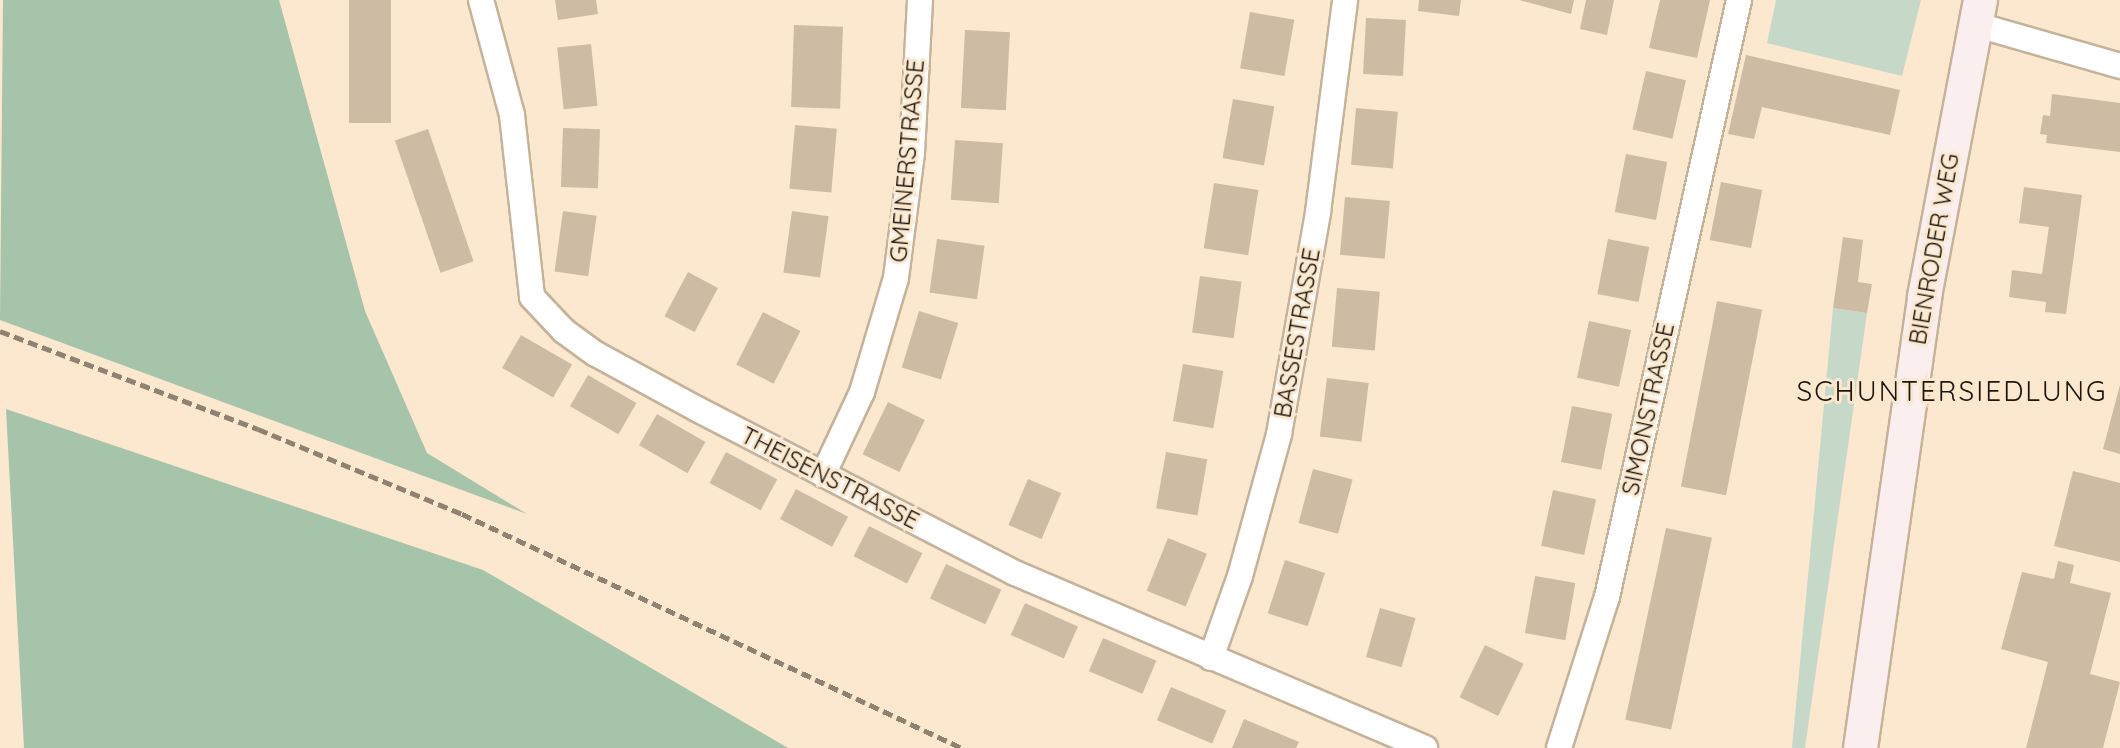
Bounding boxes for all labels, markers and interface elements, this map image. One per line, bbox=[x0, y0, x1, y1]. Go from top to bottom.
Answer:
street label: GMEINERSTRASSE bbox=[884, 58, 930, 264]
street label: BIENRODER WEG bbox=[1903, 151, 1965, 347]
street label: BASSESTRASSE bbox=[1268, 246, 1326, 420]
street label: SIMONSTRASSE bbox=[1616, 320, 1680, 498]
district label: SCHUNTERSIEDLUNG bbox=[1798, 374, 2106, 408]
street label: THEISENSTRASSE bbox=[736, 421, 924, 535]

